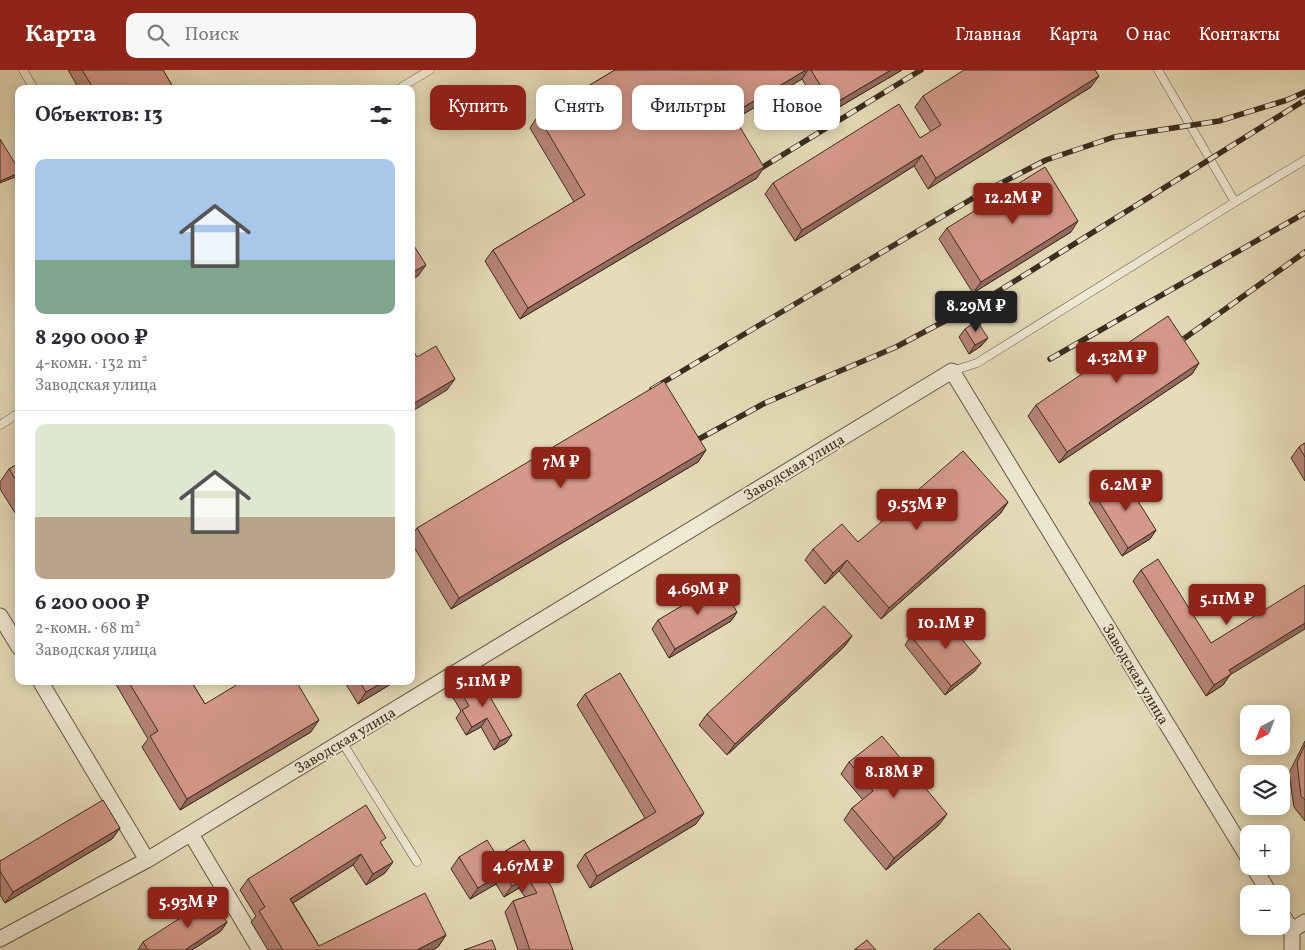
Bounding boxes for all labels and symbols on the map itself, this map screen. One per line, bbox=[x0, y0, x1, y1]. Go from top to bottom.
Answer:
pin: 12.2M ₽ bbox=[967, 182, 1059, 225]
pin: 8.29M ₽ bbox=[930, 290, 1022, 333]
pin: 4.32M ₽ bbox=[1071, 342, 1163, 384]
street label: Заводская улица bbox=[740, 430, 849, 507]
pin: 7M ₽ bbox=[531, 446, 591, 489]
pin: 6.2M ₽ bbox=[1085, 470, 1167, 512]
pin: 9.53M ₽ bbox=[871, 488, 963, 531]
pin: 4.69M ₽ bbox=[652, 574, 744, 616]
pin: 5.11M ₽ bbox=[1181, 584, 1273, 626]
pin: 10.1M ₽ bbox=[900, 608, 992, 650]
street label: Заводская улица bbox=[1096, 620, 1173, 729]
pin: 5.11M ₽ bbox=[437, 666, 529, 708]
street label: Заводская улица bbox=[291, 703, 400, 780]
north arrow bbox=[1240, 705, 1290, 755]
pin: 8.18M ₽ bbox=[848, 756, 940, 799]
pin: 4.67M ₽ bbox=[477, 850, 569, 893]
pin: 5.93M ₽ bbox=[142, 886, 234, 929]

